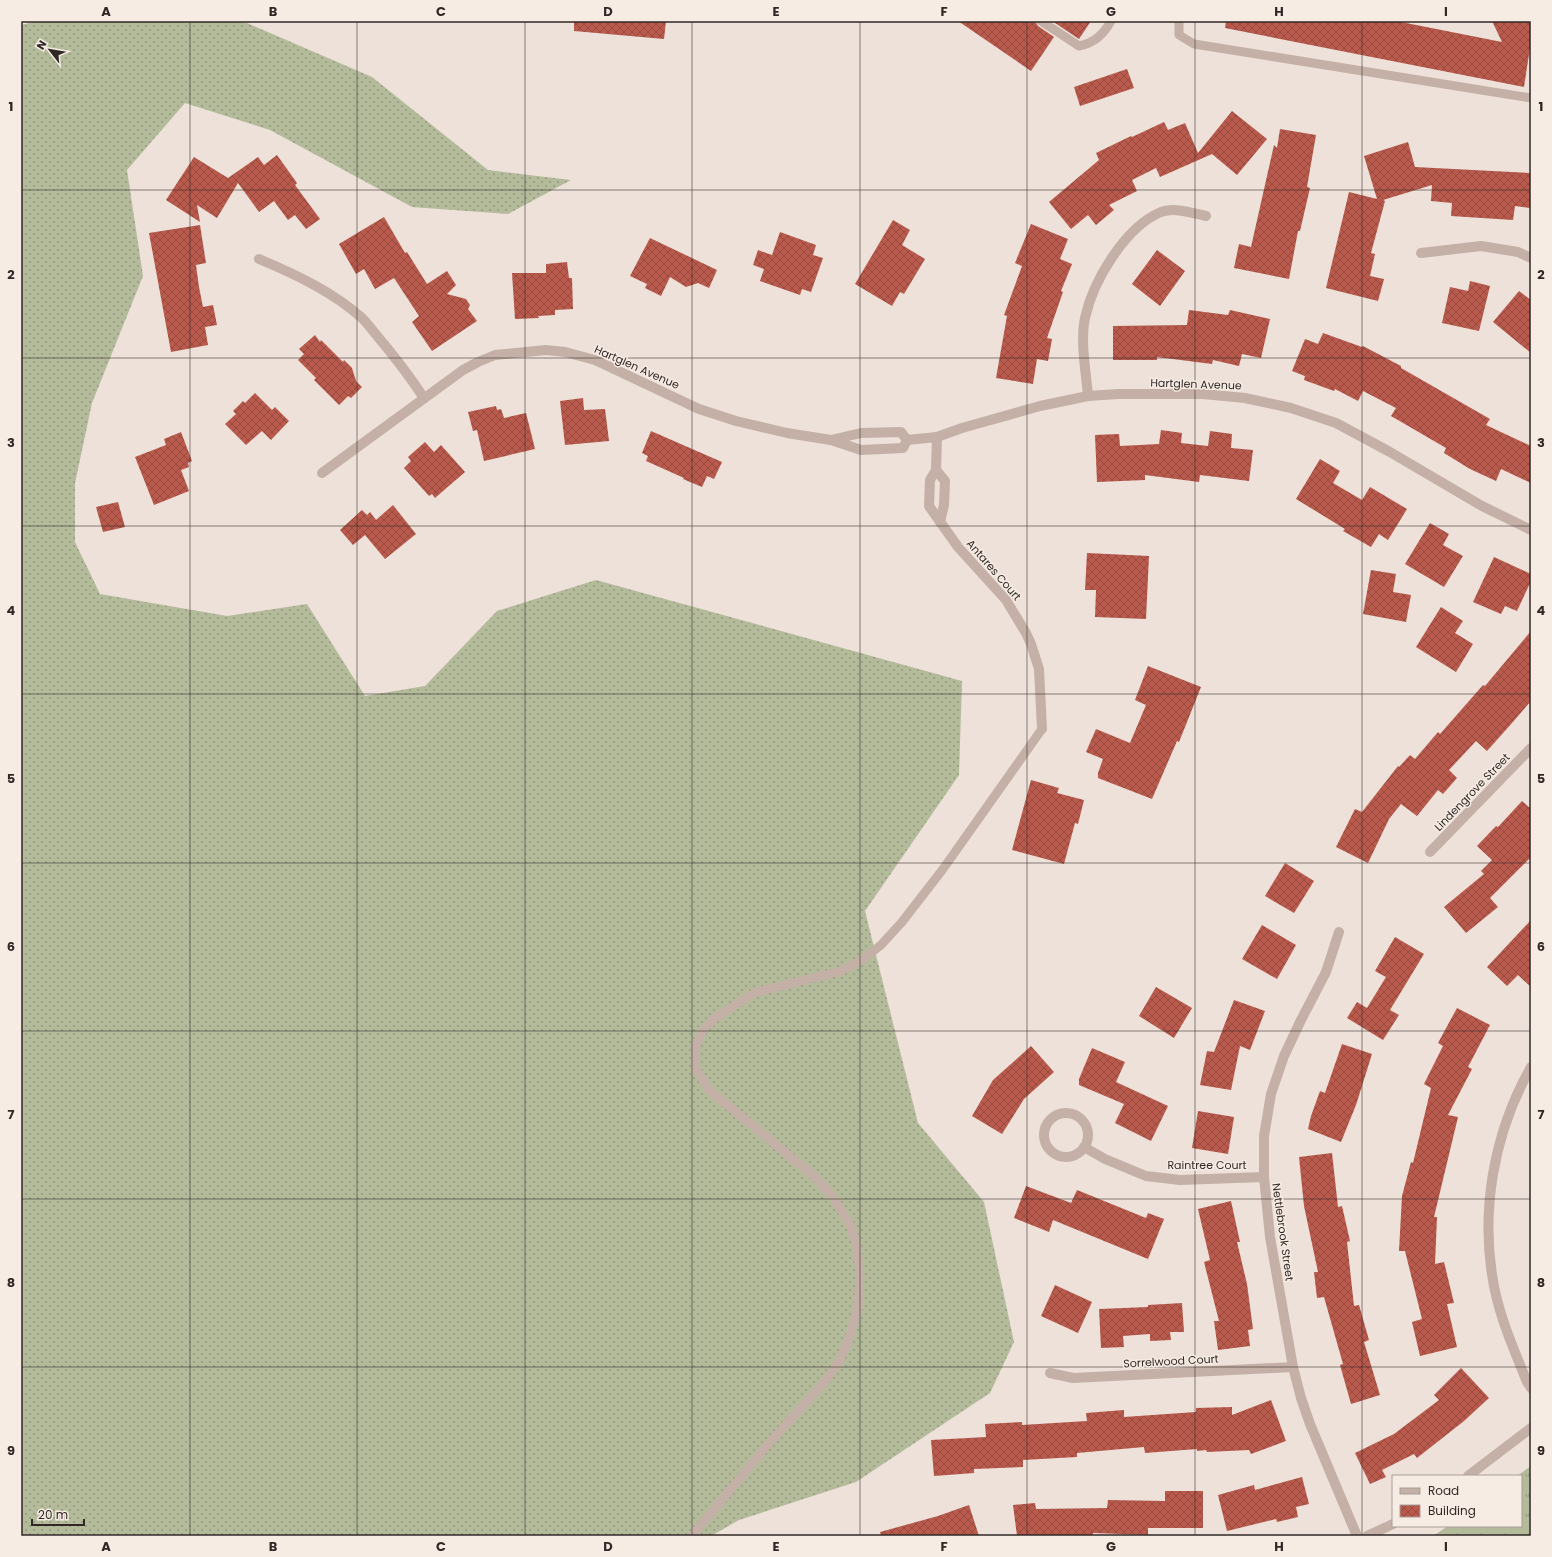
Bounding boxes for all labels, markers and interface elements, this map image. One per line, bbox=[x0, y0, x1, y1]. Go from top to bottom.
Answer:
text: A bbox=[101, 2, 111, 21]
text: B bbox=[269, 2, 278, 21]
text: C bbox=[436, 2, 446, 21]
text: D bbox=[603, 2, 613, 21]
text: E bbox=[772, 2, 780, 21]
text: F bbox=[940, 2, 948, 21]
text: G bbox=[1106, 2, 1116, 21]
text: H bbox=[1274, 2, 1284, 21]
text: I bbox=[1444, 2, 1448, 21]
north arrow bbox=[30, 30, 70, 70]
text: N bbox=[32, 37, 50, 53]
text: 1 bbox=[9, 97, 13, 116]
text: 1 bbox=[1539, 97, 1543, 116]
text: 2 bbox=[7, 265, 15, 284]
text: 2 bbox=[1537, 265, 1545, 284]
street label: Hartglen Avenue bbox=[592, 341, 682, 393]
street label: Hartglen Avenue bbox=[1150, 374, 1242, 394]
text: 3 bbox=[7, 433, 15, 452]
text: 3 bbox=[1537, 433, 1545, 452]
street label: Antares Court bbox=[963, 536, 1025, 604]
text: 4 bbox=[7, 601, 16, 620]
text: 4 bbox=[1537, 601, 1546, 620]
street label: Lindengrove Street bbox=[1431, 750, 1513, 834]
text: 5 bbox=[7, 769, 15, 788]
text: 5 bbox=[1537, 769, 1545, 788]
text: 6 bbox=[7, 937, 15, 956]
text: 6 bbox=[1537, 937, 1545, 956]
text: 7 bbox=[8, 1105, 15, 1124]
text: 7 bbox=[1538, 1105, 1545, 1124]
street label: Raintree Court bbox=[1167, 1157, 1247, 1173]
street label: Nettlebrook Street bbox=[1268, 1182, 1298, 1282]
text: 8 bbox=[7, 1273, 15, 1292]
text: 8 bbox=[1537, 1273, 1545, 1292]
street label: Sorrelwood Court bbox=[1123, 1351, 1219, 1371]
text: 9 bbox=[7, 1441, 15, 1460]
text: 9 bbox=[1537, 1441, 1545, 1460]
legend bbox=[1392, 1475, 1522, 1527]
text: Road bbox=[1428, 1482, 1459, 1499]
scale bar bbox=[32, 1501, 84, 1527]
text: Building bbox=[1428, 1502, 1476, 1519]
text: 20 m bbox=[38, 1506, 68, 1523]
text: A bbox=[101, 1537, 111, 1556]
text: B bbox=[269, 1537, 278, 1556]
text: C bbox=[436, 1537, 446, 1556]
text: D bbox=[603, 1537, 613, 1556]
text: E bbox=[772, 1537, 780, 1556]
text: F bbox=[940, 1537, 948, 1556]
text: G bbox=[1106, 1537, 1116, 1556]
text: H bbox=[1274, 1537, 1284, 1556]
text: I bbox=[1444, 1537, 1448, 1556]

